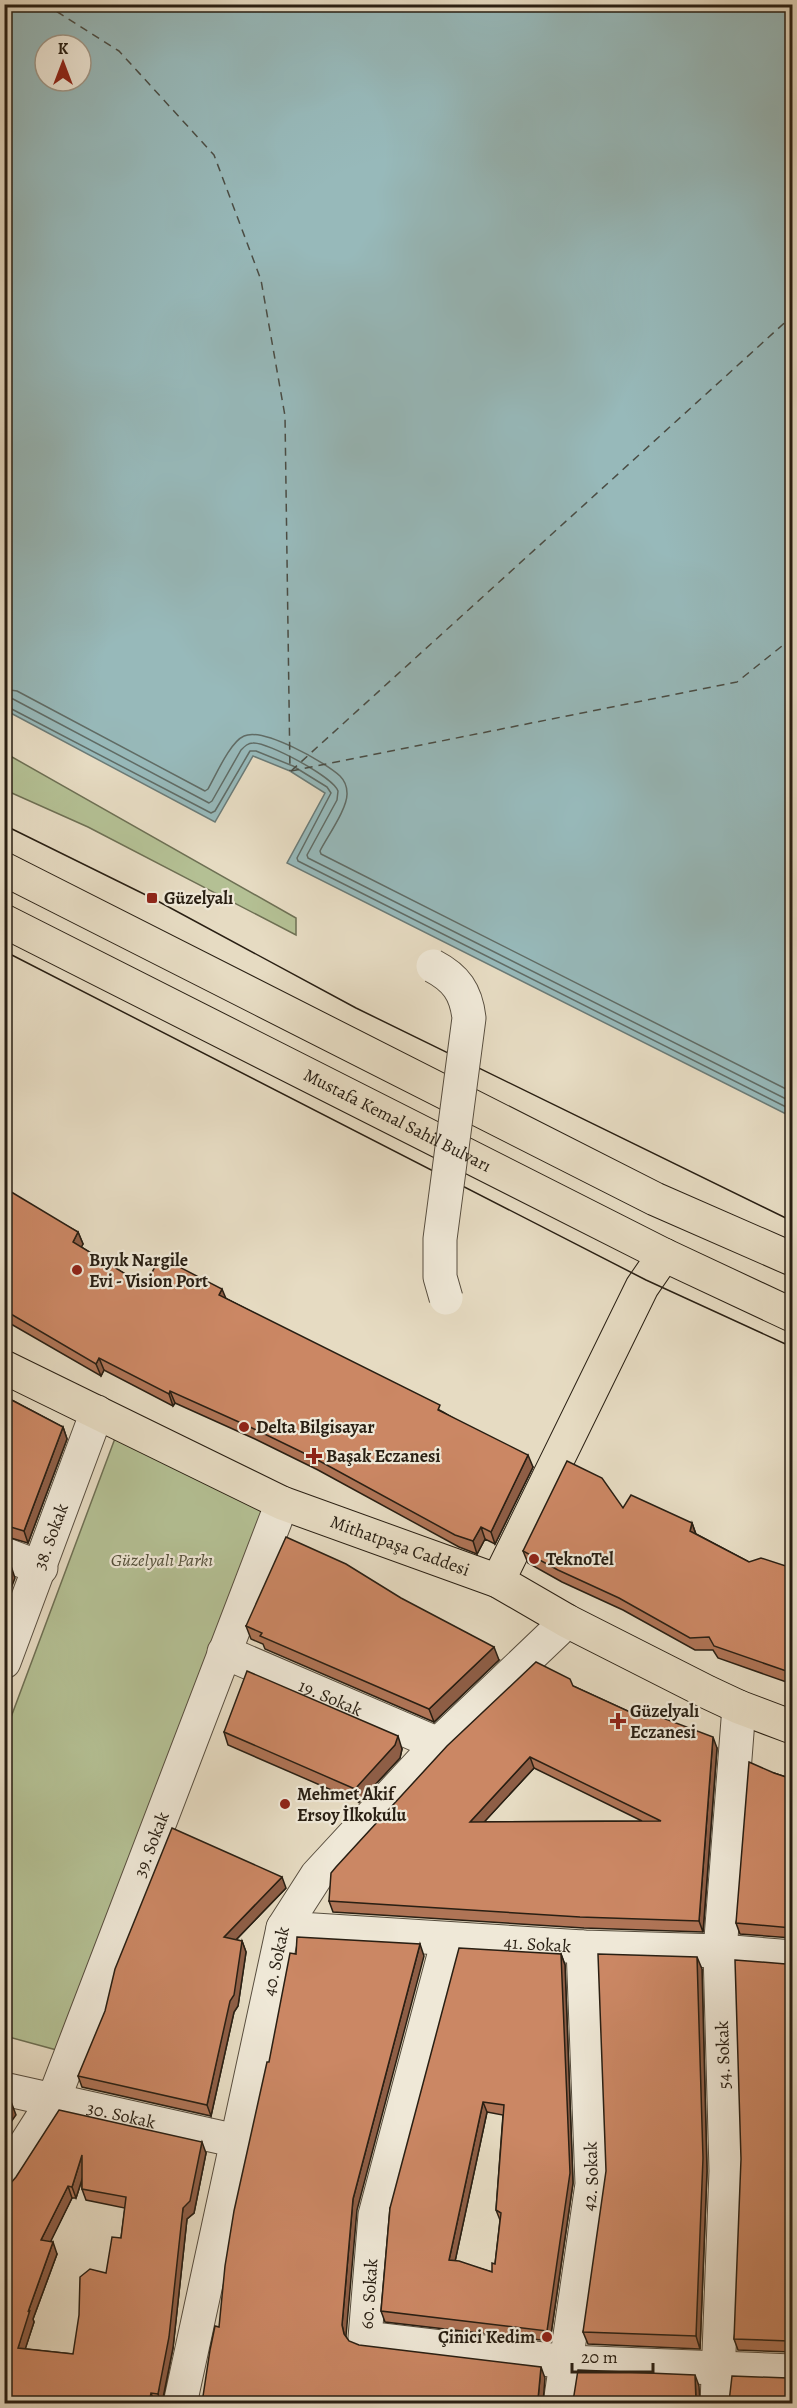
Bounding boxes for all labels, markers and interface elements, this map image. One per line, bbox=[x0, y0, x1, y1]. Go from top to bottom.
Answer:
north arrow bbox=[33, 33, 93, 93]
text: K bbox=[58, 38, 69, 60]
place label: Güzelyalı bbox=[164, 886, 233, 910]
marker: Güzelyalı bbox=[145, 891, 159, 905]
street label: Mustafa Kemal Sahil Bulvarı bbox=[300, 1063, 495, 1178]
place label: Bıyık Nargile Evi - Vision Port bbox=[89, 1248, 208, 1293]
marker: Bıyık Nargile Evi - Vision Port bbox=[70, 1263, 84, 1277]
place label: Delta Bilgisayar bbox=[256, 1415, 375, 1439]
marker: Delta Bilgisayar bbox=[237, 1420, 251, 1434]
place label: Başak Eczanesi bbox=[326, 1444, 441, 1468]
marker: Başak Eczanesi bbox=[307, 1449, 321, 1463]
street label: 38. Sokak bbox=[27, 1500, 74, 1573]
street label: Mithatpaşa Caddesi bbox=[327, 1509, 473, 1582]
place label: TeknoTel bbox=[546, 1547, 614, 1571]
park label: Güzelyalı Parkı bbox=[111, 1548, 213, 1572]
marker: TeknoTel bbox=[527, 1552, 541, 1566]
street label: 19. Sokak bbox=[295, 1674, 366, 1722]
place label: Güzelyalı Eczanesi bbox=[630, 1699, 699, 1744]
marker: Güzelyalı Eczanesi bbox=[611, 1714, 625, 1728]
place label: Mehmet Akif Ersoy İlkokulu bbox=[297, 1782, 406, 1827]
marker: Mehmet Akif Ersoy İlkokulu bbox=[278, 1797, 292, 1811]
street label: 39. Sokak bbox=[128, 1808, 175, 1881]
street label: 40. Sokak bbox=[257, 1924, 295, 1998]
street label: 41. Sokak bbox=[503, 1930, 572, 1958]
street label: 54. Sokak bbox=[710, 2020, 736, 2090]
street label: 30. Sokak bbox=[84, 2096, 158, 2134]
street label: 42. Sokak bbox=[576, 2141, 604, 2213]
street label: 60. Sokak bbox=[355, 2258, 383, 2330]
place label: Çinici Kedim bbox=[438, 2325, 535, 2349]
marker: Çinici Kedim bbox=[540, 2330, 554, 2344]
scale bar bbox=[572, 2336, 653, 2374]
text: 20 m bbox=[581, 2345, 618, 2369]

